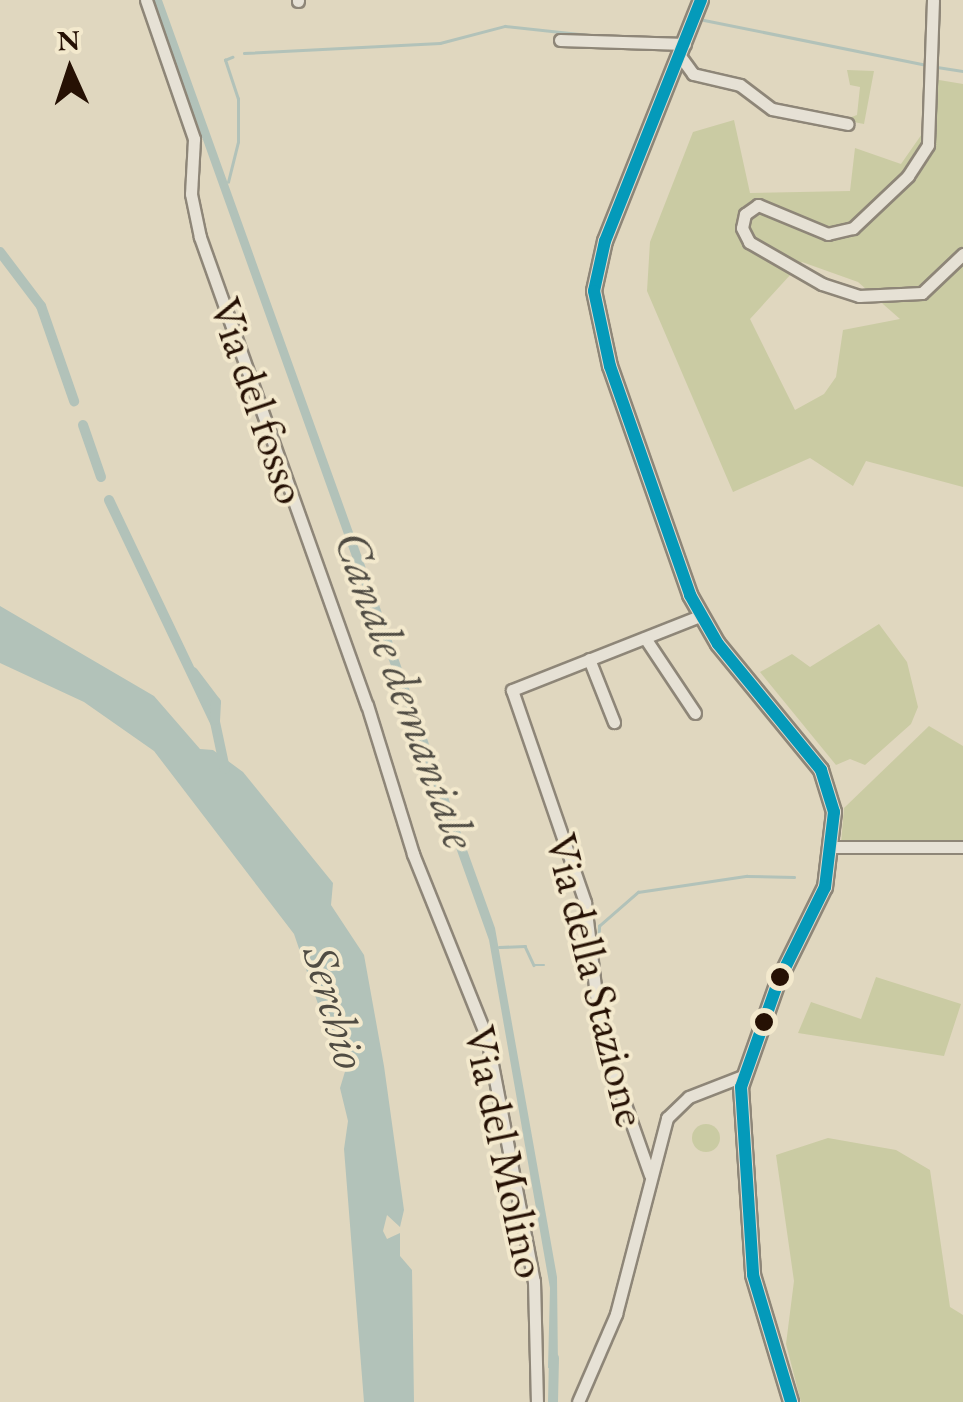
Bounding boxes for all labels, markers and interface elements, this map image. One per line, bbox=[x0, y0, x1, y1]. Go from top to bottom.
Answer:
north arrow bbox=[20, 20, 120, 120]
text: N bbox=[56, 21, 81, 59]
street label: Via del fosso bbox=[198, 291, 318, 511]
water label: Canale demaniale bbox=[322, 523, 490, 857]
street label: Via della Stazione bbox=[534, 828, 658, 1132]
water label: Serchio bbox=[291, 939, 381, 1075]
unlabelled marker bbox=[770, 967, 790, 987]
unlabelled marker bbox=[754, 1012, 774, 1032]
street label: Via del Molino bbox=[452, 1021, 558, 1283]

